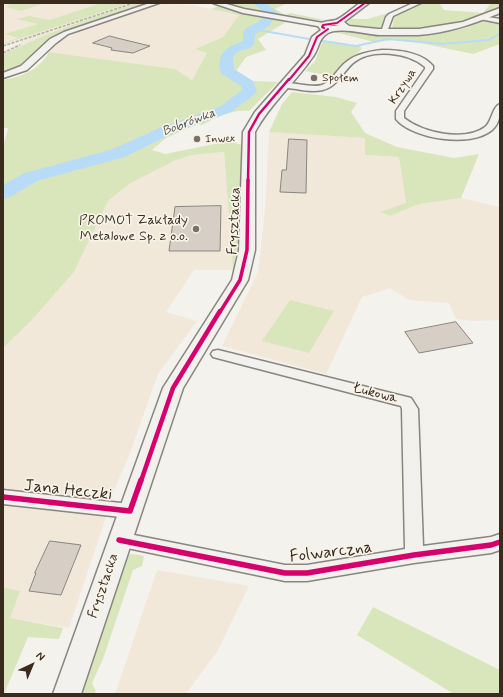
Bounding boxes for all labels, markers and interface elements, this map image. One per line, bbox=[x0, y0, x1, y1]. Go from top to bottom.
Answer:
street label: Krzywa bbox=[386, 67, 420, 107]
place label: Społem bbox=[322, 71, 359, 85]
marker: Społem bbox=[309, 73, 319, 83]
water label: Bobrówka bbox=[160, 106, 218, 140]
place label: Inwex bbox=[205, 132, 235, 146]
marker: Inwex bbox=[192, 134, 202, 144]
street label: Frysztacka bbox=[225, 187, 245, 255]
place label: PROMOT Zakłady Metalowe Sp. z o.o. bbox=[79, 213, 188, 246]
marker: PROMOT Zakłady Metalowe Sp. z o.o. bbox=[191, 224, 201, 234]
street label: Łukowa bbox=[351, 380, 399, 408]
street label: Jana Heczki bbox=[23, 476, 113, 506]
street label: Folwarczna bbox=[289, 538, 373, 568]
street label: Frysztacka bbox=[85, 551, 123, 621]
north arrow bbox=[12, 645, 52, 685]
text: N bbox=[33, 649, 48, 664]

